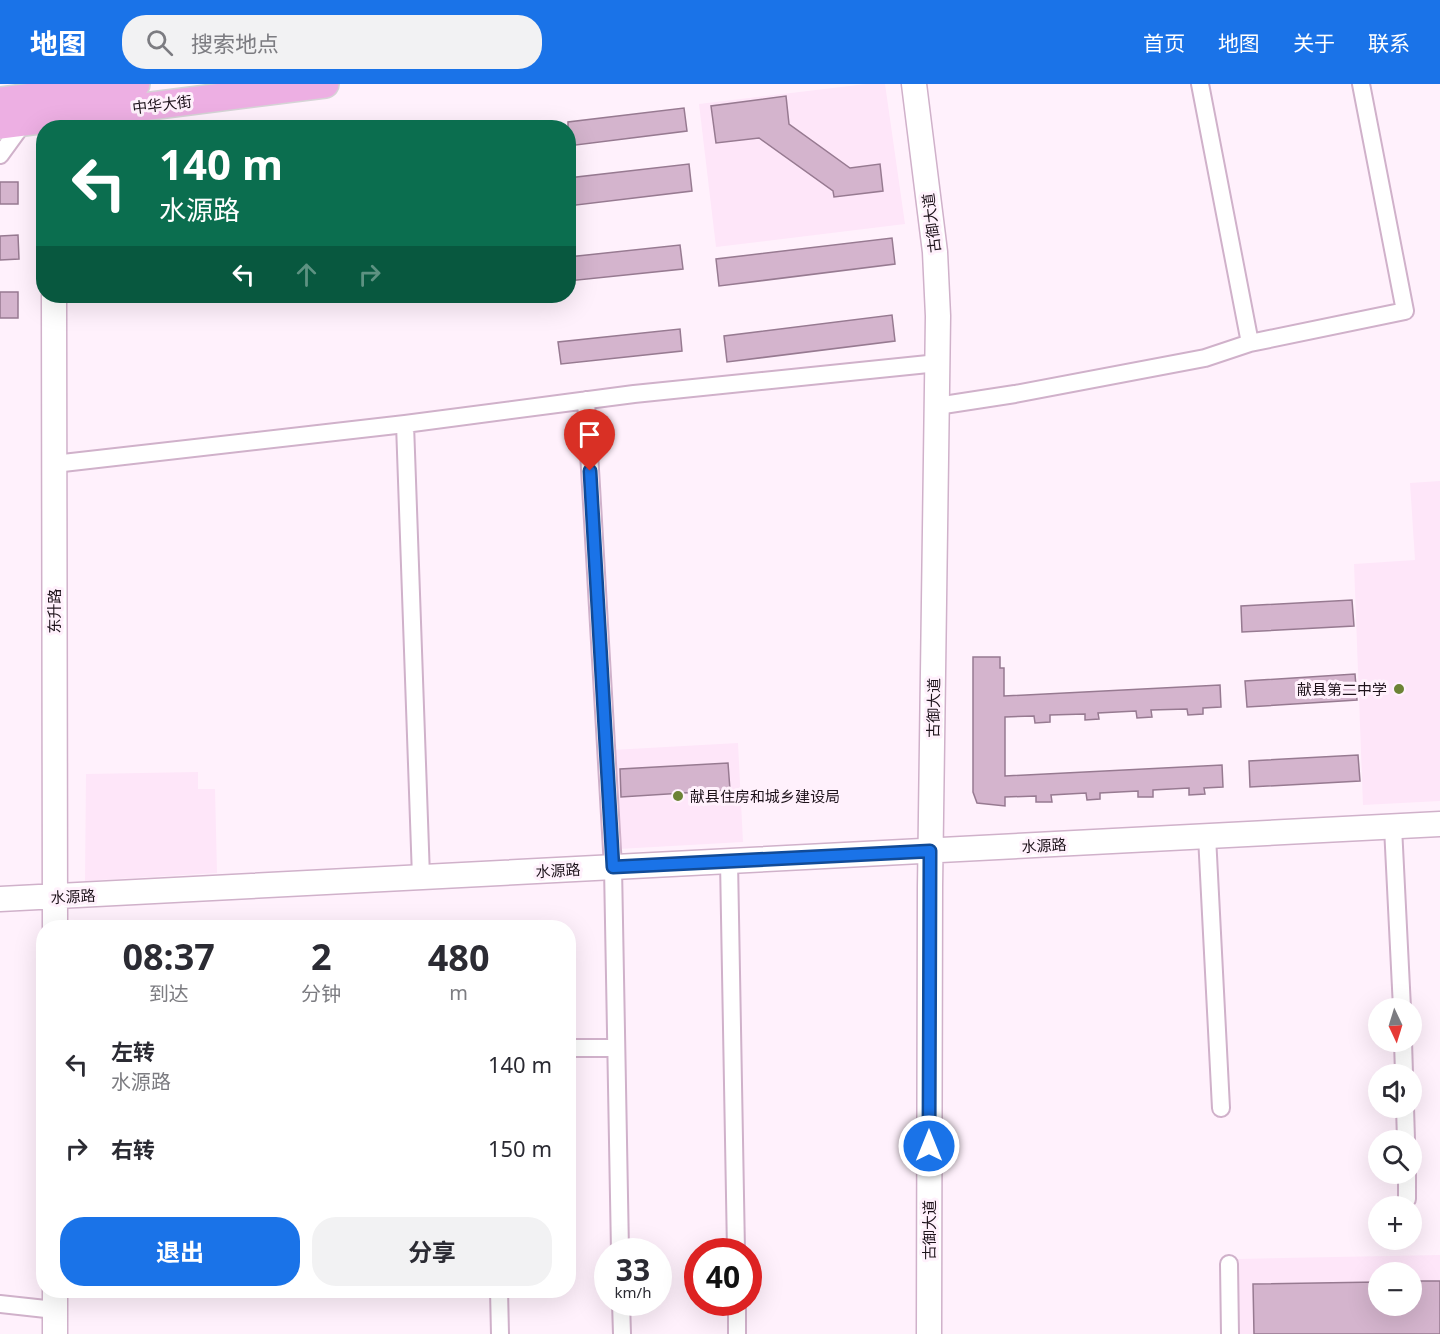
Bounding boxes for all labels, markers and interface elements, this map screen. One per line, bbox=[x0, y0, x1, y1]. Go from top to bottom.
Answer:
search box bbox=[122, 15, 542, 69]
text: 地图 bbox=[30, 24, 86, 62]
icon: search bbox=[143, 26, 176, 59]
text: 搜索地点 bbox=[191, 28, 279, 58]
text: 首页 bbox=[1143, 29, 1185, 57]
text: 地图 bbox=[1218, 29, 1260, 57]
text: 关于 bbox=[1293, 29, 1335, 57]
text: 联系 bbox=[1368, 29, 1410, 57]
street label: 中华大街 bbox=[131, 90, 193, 118]
text: 140 m bbox=[159, 135, 283, 192]
icon: left bbox=[60, 144, 138, 222]
text: 水源路 bbox=[159, 191, 240, 228]
street label: 古御大道 bbox=[917, 192, 945, 254]
icon: left bbox=[227, 258, 260, 291]
icon: ahead bbox=[290, 258, 323, 291]
icon: right bbox=[353, 258, 386, 291]
pin bbox=[564, 409, 615, 471]
icon: arrive bbox=[573, 418, 606, 451]
street label: 东升路 bbox=[44, 588, 64, 634]
street label: 古御大道 bbox=[922, 678, 944, 738]
place label: 献县第二中学 bbox=[1297, 679, 1387, 699]
marker: 献县第二中学 bbox=[1392, 682, 1406, 696]
place label: 献县住房和城乡建设局 bbox=[690, 786, 840, 806]
marker: 献县住房和城乡建设局 bbox=[671, 789, 685, 803]
street label: 水源路 bbox=[1021, 834, 1067, 856]
street label: 水源路 bbox=[535, 859, 581, 881]
street label: 水源路 bbox=[50, 885, 96, 907]
text: 08:37 bbox=[122, 932, 215, 981]
text: 2 bbox=[311, 932, 332, 981]
text: 480 bbox=[428, 933, 490, 982]
text: m bbox=[449, 979, 468, 1006]
text: 到达 bbox=[149, 980, 189, 1007]
text: 分钟 bbox=[301, 980, 341, 1007]
north arrow bbox=[1368, 998, 1422, 1052]
map controls bbox=[1368, 998, 1422, 1316]
text: 左转 bbox=[111, 1036, 155, 1066]
icon: left bbox=[60, 1048, 93, 1081]
text: 140 m bbox=[488, 1049, 552, 1079]
button: sound bbox=[1368, 1064, 1422, 1118]
text: 水源路 bbox=[111, 1068, 171, 1095]
position arrow bbox=[897, 1114, 961, 1178]
button: search bbox=[1368, 1130, 1422, 1184]
icon: right bbox=[60, 1132, 93, 1165]
text: 150 m bbox=[488, 1133, 552, 1163]
text: 右转 bbox=[111, 1134, 155, 1164]
button: + bbox=[1368, 1196, 1422, 1250]
street label: 古御大道 bbox=[919, 1200, 939, 1260]
button: 退出 bbox=[60, 1217, 300, 1286]
button: 分享 bbox=[312, 1217, 552, 1286]
speed limit sign: 40 bbox=[684, 1238, 762, 1316]
text: 33 bbox=[616, 1249, 650, 1290]
button: − bbox=[1368, 1262, 1422, 1316]
text: km/h bbox=[615, 1282, 651, 1302]

